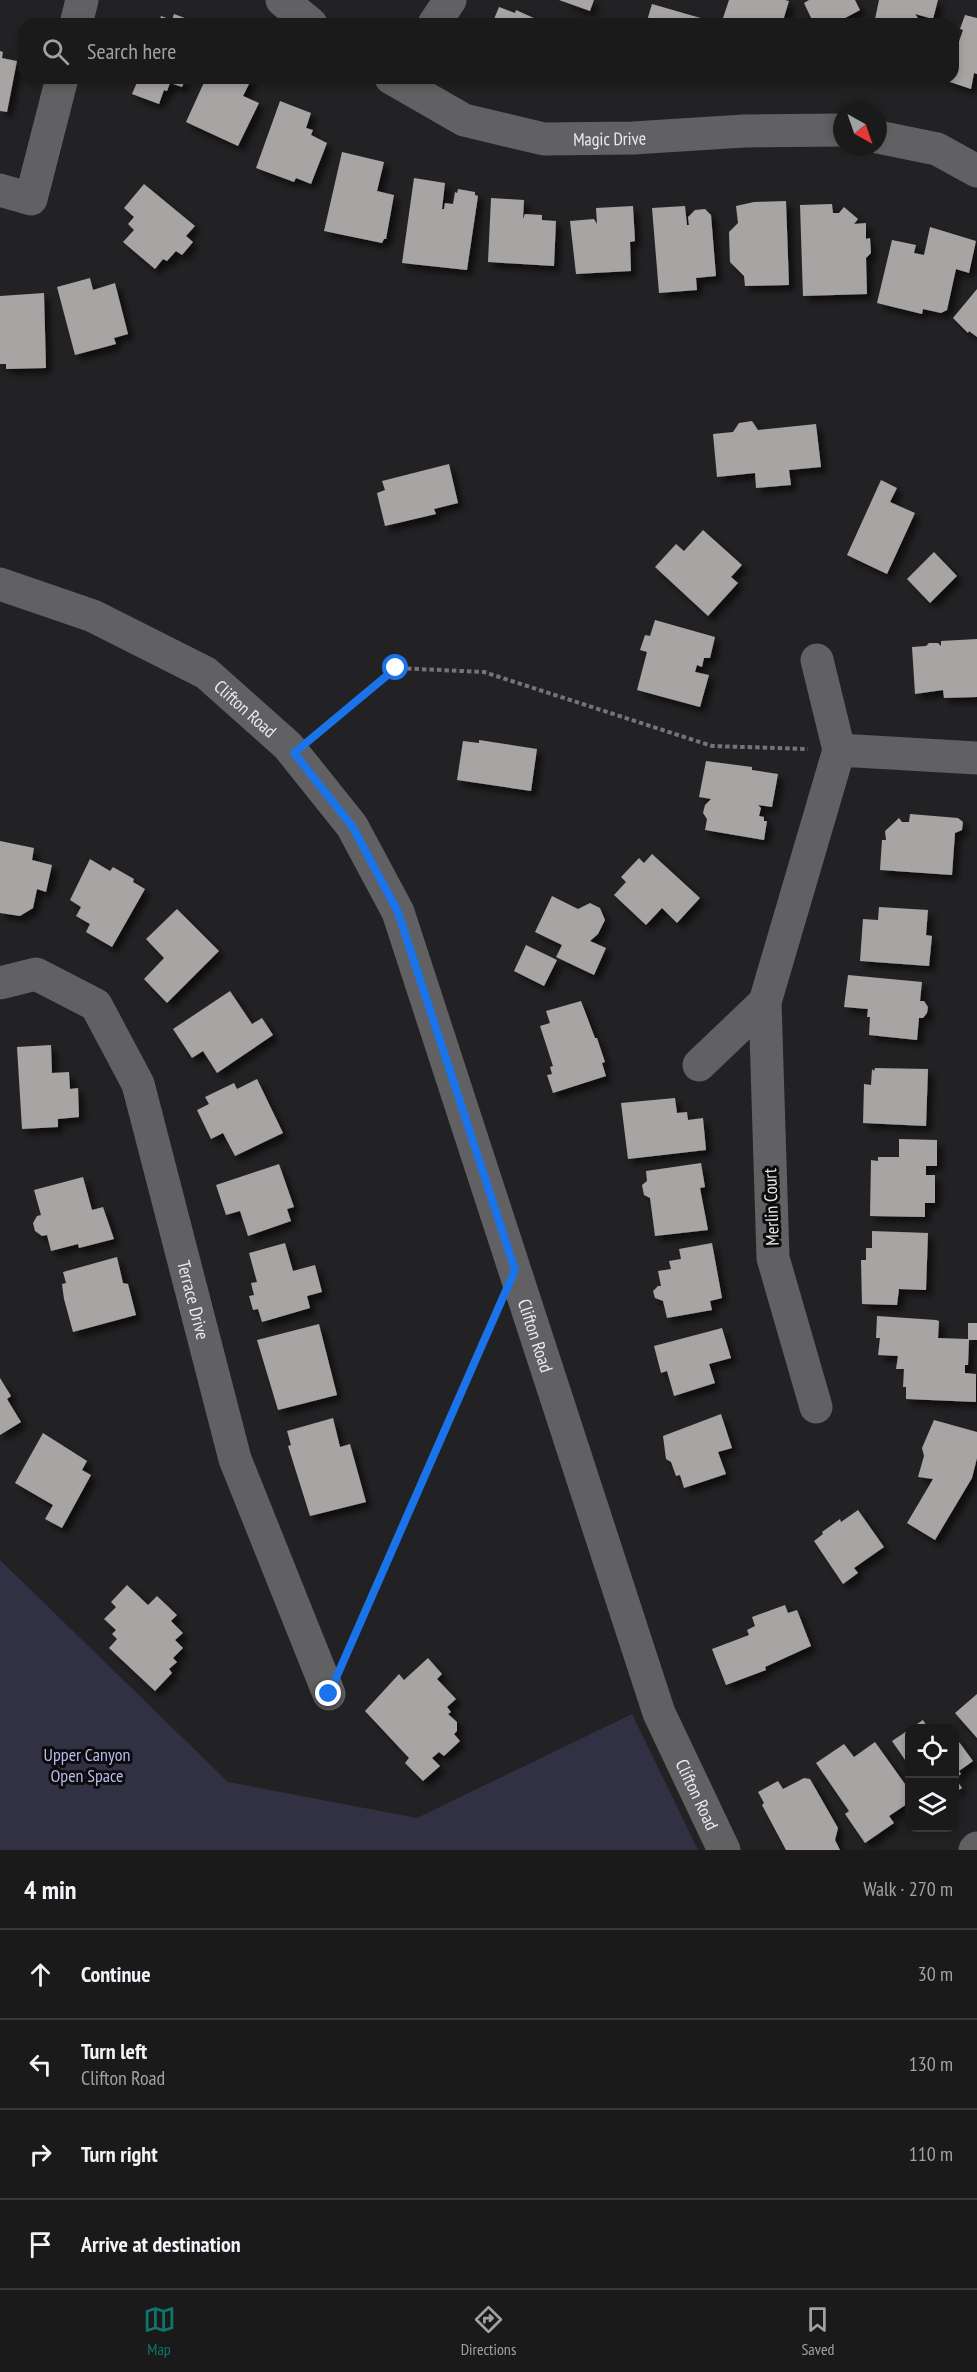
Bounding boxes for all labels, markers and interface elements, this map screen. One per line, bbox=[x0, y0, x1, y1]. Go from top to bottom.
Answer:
search box bbox=[18, 18, 959, 84]
icon: search bbox=[39, 35, 72, 68]
text: Search here bbox=[87, 37, 176, 65]
north arrow bbox=[833, 102, 887, 156]
street label: Magic Drive bbox=[573, 126, 647, 150]
route start bbox=[382, 654, 408, 680]
street label: Clifton Road bbox=[210, 674, 282, 742]
street label: Merlin Court bbox=[758, 1168, 784, 1246]
street label: Terrace Drive bbox=[173, 1258, 215, 1342]
street label: Clifton Road bbox=[513, 1296, 559, 1375]
route end bbox=[315, 1680, 341, 1706]
map controls bbox=[905, 1724, 959, 1832]
button: locate bbox=[905, 1724, 959, 1778]
park label: Upper Canyon Open Space bbox=[44, 1743, 130, 1787]
street label: Clifton Road bbox=[671, 1755, 724, 1833]
button: layers bbox=[905, 1778, 959, 1832]
text: 4 min bbox=[24, 1873, 77, 1906]
text: Walk · 270 m bbox=[863, 1876, 953, 1902]
icon: ahead bbox=[24, 1958, 57, 1991]
text: Continue bbox=[81, 1960, 151, 1988]
text: 30 m bbox=[918, 1961, 953, 1987]
text: Turn left bbox=[81, 2037, 147, 2065]
icon: left bbox=[24, 2048, 57, 2081]
text: 130 m bbox=[909, 2051, 953, 2077]
text: Clifton Road bbox=[81, 2065, 165, 2091]
icon: right bbox=[24, 2138, 57, 2171]
text: Turn right bbox=[81, 2140, 158, 2168]
text: 110 m bbox=[909, 2141, 953, 2167]
icon: arrive bbox=[24, 2228, 57, 2261]
text: Arrive at destination bbox=[81, 2230, 241, 2258]
tab: Map bbox=[143, 2303, 176, 2359]
tab: Directions bbox=[461, 2303, 516, 2359]
tab: Saved bbox=[801, 2303, 834, 2359]

